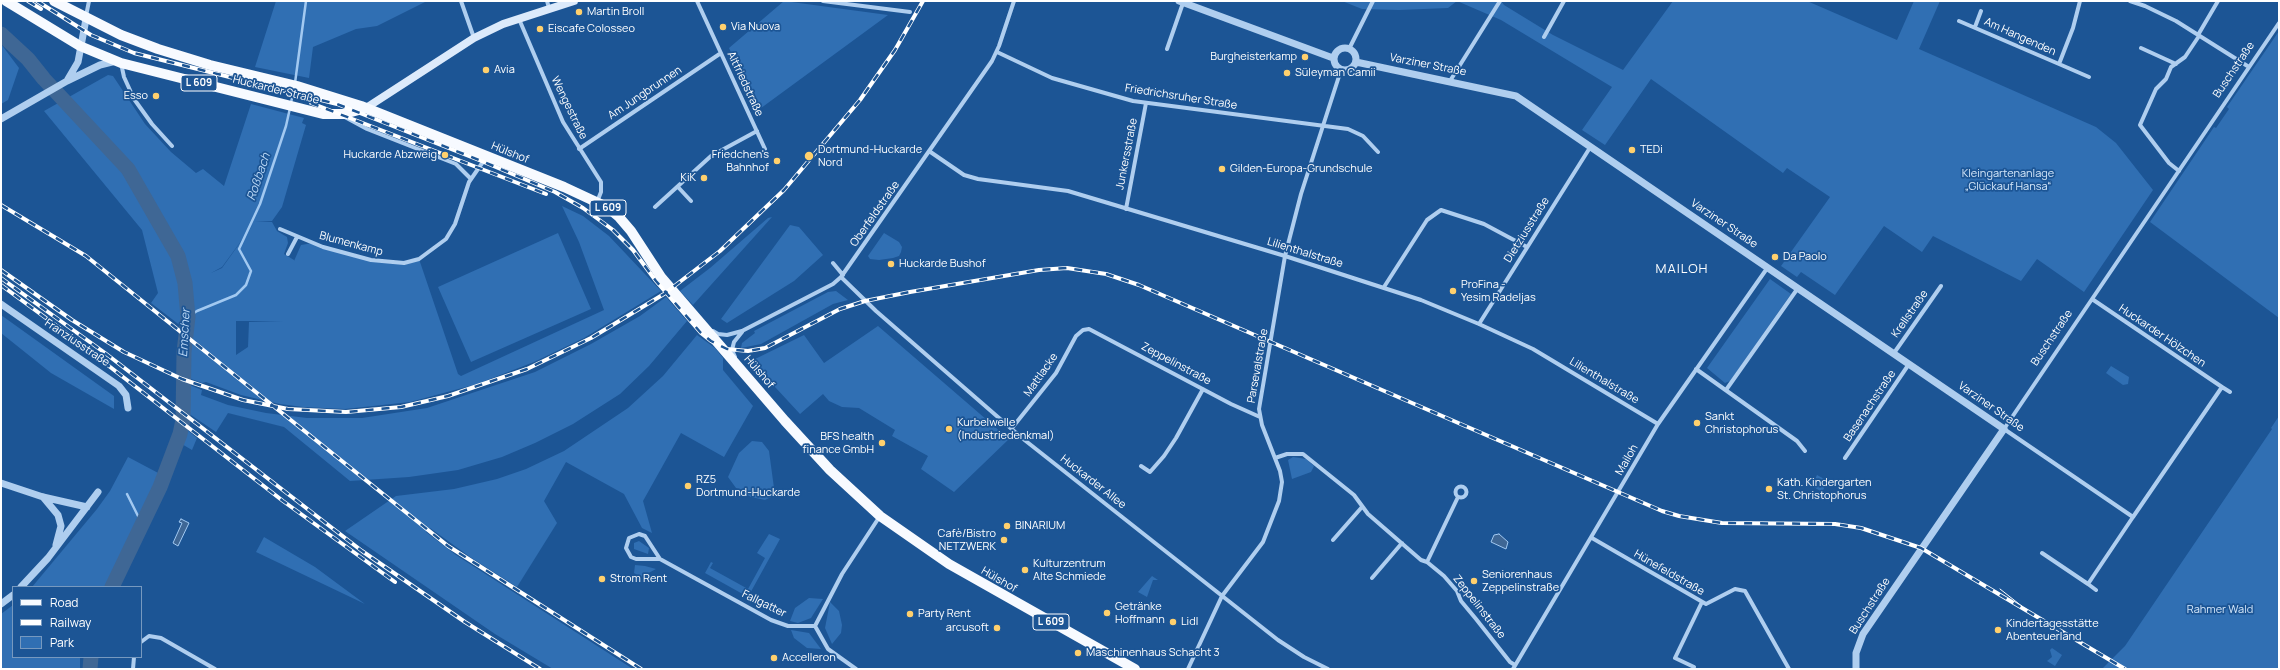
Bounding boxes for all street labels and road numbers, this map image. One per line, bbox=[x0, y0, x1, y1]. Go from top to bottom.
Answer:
street label: Am Hangenden bbox=[1982, 15, 2058, 59]
street label: Buschstraße bbox=[2210, 39, 2258, 101]
street label: Altfriedstraße bbox=[724, 49, 766, 119]
street label: Varziner Straße bbox=[1389, 51, 1467, 79]
street label: Am Jungbrunnen bbox=[606, 63, 684, 123]
street label: Huckarder Straße bbox=[231, 73, 321, 107]
street label: Wengestraße bbox=[548, 74, 590, 142]
road number: L 609 bbox=[181, 75, 217, 91]
street label: Friedrichsruher Straße bbox=[1124, 82, 1238, 112]
street label: Junkersstraße bbox=[1114, 117, 1140, 191]
street label: Hülshof bbox=[489, 140, 531, 166]
street label: Oberfeldstraße bbox=[847, 179, 903, 249]
street label: Dietziusstraße bbox=[1502, 195, 1552, 265]
street label: Varziner Straße bbox=[1688, 197, 1760, 251]
road number: L 609 bbox=[590, 200, 626, 216]
street label: Blumenkamp bbox=[318, 229, 384, 259]
street label: Lilienthalstraße bbox=[1265, 235, 1345, 271]
street label: Krellstraße bbox=[1889, 288, 1931, 340]
street label: Huckarder Hölzchen bbox=[2116, 302, 2208, 370]
street label: Buschstraße bbox=[2028, 307, 2076, 369]
street label: Franziusstraße bbox=[42, 316, 112, 370]
street label: Parsevalstraße bbox=[1245, 328, 1271, 404]
street label: Zeppelinstraße bbox=[1139, 340, 1213, 388]
street label: Mattlacke bbox=[1021, 351, 1061, 399]
street label: Hülshof bbox=[741, 353, 777, 391]
street label: Lilienthalstraße bbox=[1567, 355, 1641, 407]
street label: Basenachstraße bbox=[1841, 368, 1899, 444]
street label: Varziner Straße bbox=[1955, 379, 2027, 435]
street label: Mailoh bbox=[1613, 442, 1641, 478]
street label: Huckarder Allee bbox=[1058, 452, 1128, 512]
street label: Hünefeldstraße bbox=[1631, 547, 1707, 599]
street label: Hülshof bbox=[979, 564, 1019, 596]
street label: Zeppelinstraße bbox=[1450, 573, 1508, 641]
street label: Buschstraße bbox=[1847, 575, 1893, 637]
street label: Fallgatter bbox=[740, 588, 788, 620]
road number: L 609 bbox=[1033, 614, 1069, 630]

